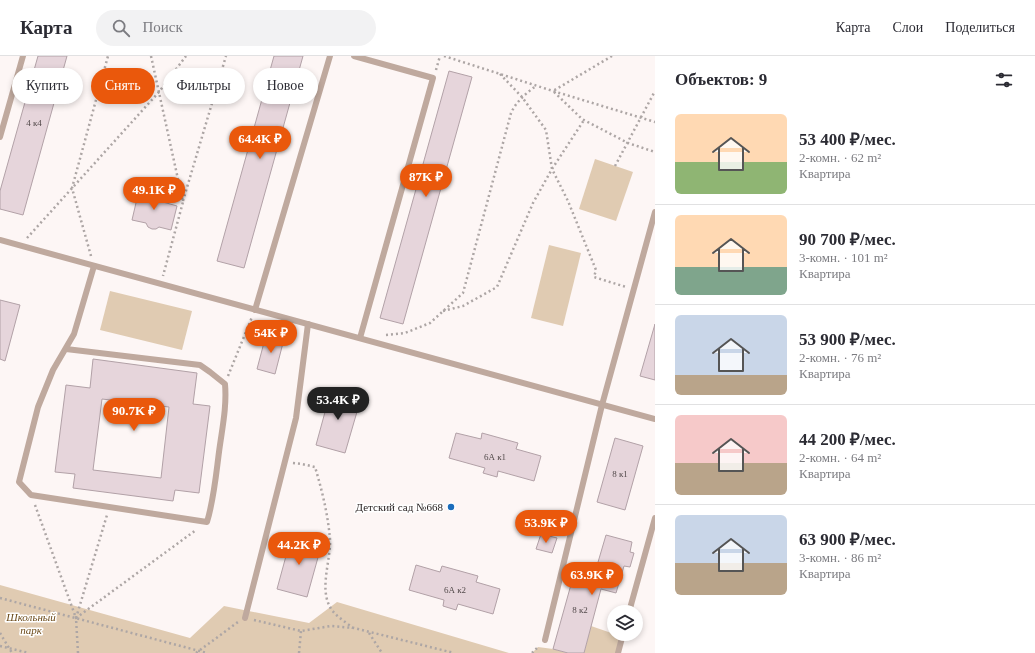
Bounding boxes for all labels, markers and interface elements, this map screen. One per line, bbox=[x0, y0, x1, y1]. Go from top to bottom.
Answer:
search box bbox=[96, 10, 376, 46]
text: Карта bbox=[20, 17, 72, 38]
icon: search bbox=[110, 17, 132, 39]
text: Поиск bbox=[142, 19, 183, 35]
text: Карта bbox=[836, 20, 870, 35]
text: Слои bbox=[892, 20, 923, 35]
text: Поделиться bbox=[945, 20, 1015, 35]
chip: Купить bbox=[12, 68, 83, 104]
chip: Снять bbox=[91, 68, 155, 104]
chip: Фильтры bbox=[163, 68, 245, 104]
chip: Новое bbox=[253, 68, 318, 104]
icon: filters bbox=[993, 69, 1015, 91]
text: Объектов: 9 bbox=[675, 70, 767, 89]
house number: 4 к4 bbox=[26, 118, 42, 128]
pin: 64.4K ₽ bbox=[223, 126, 297, 160]
icon: home bbox=[707, 130, 755, 178]
text: 53 400 ₽/мес. bbox=[799, 130, 896, 149]
text: 64.4K ₽ bbox=[238, 131, 282, 146]
text: 2-комн. · 62 m² bbox=[799, 150, 881, 165]
pin: 87K ₽ bbox=[398, 164, 454, 198]
text: Квартира bbox=[799, 166, 851, 181]
text: 87K ₽ bbox=[409, 169, 443, 184]
pin: 49.1K ₽ bbox=[117, 177, 191, 211]
text: 49.1K ₽ bbox=[132, 182, 176, 197]
text: 90 700 ₽/мес. bbox=[799, 230, 896, 249]
icon: home bbox=[707, 231, 755, 279]
text: 3-комн. · 101 m² bbox=[799, 250, 888, 265]
text: Квартира bbox=[799, 266, 851, 281]
pin: 54K ₽ bbox=[243, 320, 299, 354]
text: 54K ₽ bbox=[254, 325, 288, 340]
text: 53 900 ₽/мес. bbox=[799, 330, 896, 349]
icon: home bbox=[707, 331, 755, 379]
text: 2-комн. · 76 m² bbox=[799, 350, 881, 365]
text: Квартира bbox=[799, 366, 851, 381]
pin: 53.4K ₽ bbox=[301, 387, 375, 421]
text: 53.4K ₽ bbox=[316, 392, 360, 407]
pin: 90.7K ₽ bbox=[97, 398, 171, 432]
text: 90.7K ₽ bbox=[112, 403, 156, 418]
text: 44 200 ₽/мес. bbox=[799, 430, 896, 449]
icon: home bbox=[707, 431, 755, 479]
text: 2-комн. · 64 m² bbox=[799, 450, 881, 465]
house number: 6А к1 bbox=[484, 452, 506, 462]
text: Квартира bbox=[799, 466, 851, 481]
house number: 8 к1 bbox=[612, 469, 628, 479]
place label: Детский сад №668 bbox=[356, 501, 443, 513]
marker: Детский сад №668 bbox=[446, 502, 456, 512]
pin: 53.9K ₽ bbox=[509, 510, 583, 544]
text: 53.9K ₽ bbox=[524, 515, 568, 530]
text: 63 900 ₽/мес. bbox=[799, 530, 896, 549]
icon: home bbox=[707, 531, 755, 579]
pin: 44.2K ₽ bbox=[262, 532, 336, 566]
text: 44.2K ₽ bbox=[277, 537, 321, 552]
text: 3-комн. · 86 m² bbox=[799, 550, 881, 565]
pin: 63.9K ₽ bbox=[555, 562, 629, 596]
text: Квартира bbox=[799, 566, 851, 581]
text: 63.9K ₽ bbox=[570, 567, 614, 582]
house number: 6А к2 bbox=[444, 585, 466, 595]
house number: 8 к2 bbox=[572, 605, 588, 615]
map controls bbox=[607, 605, 643, 641]
button: layers bbox=[607, 605, 643, 641]
park label: Школьный парк bbox=[5, 611, 56, 636]

